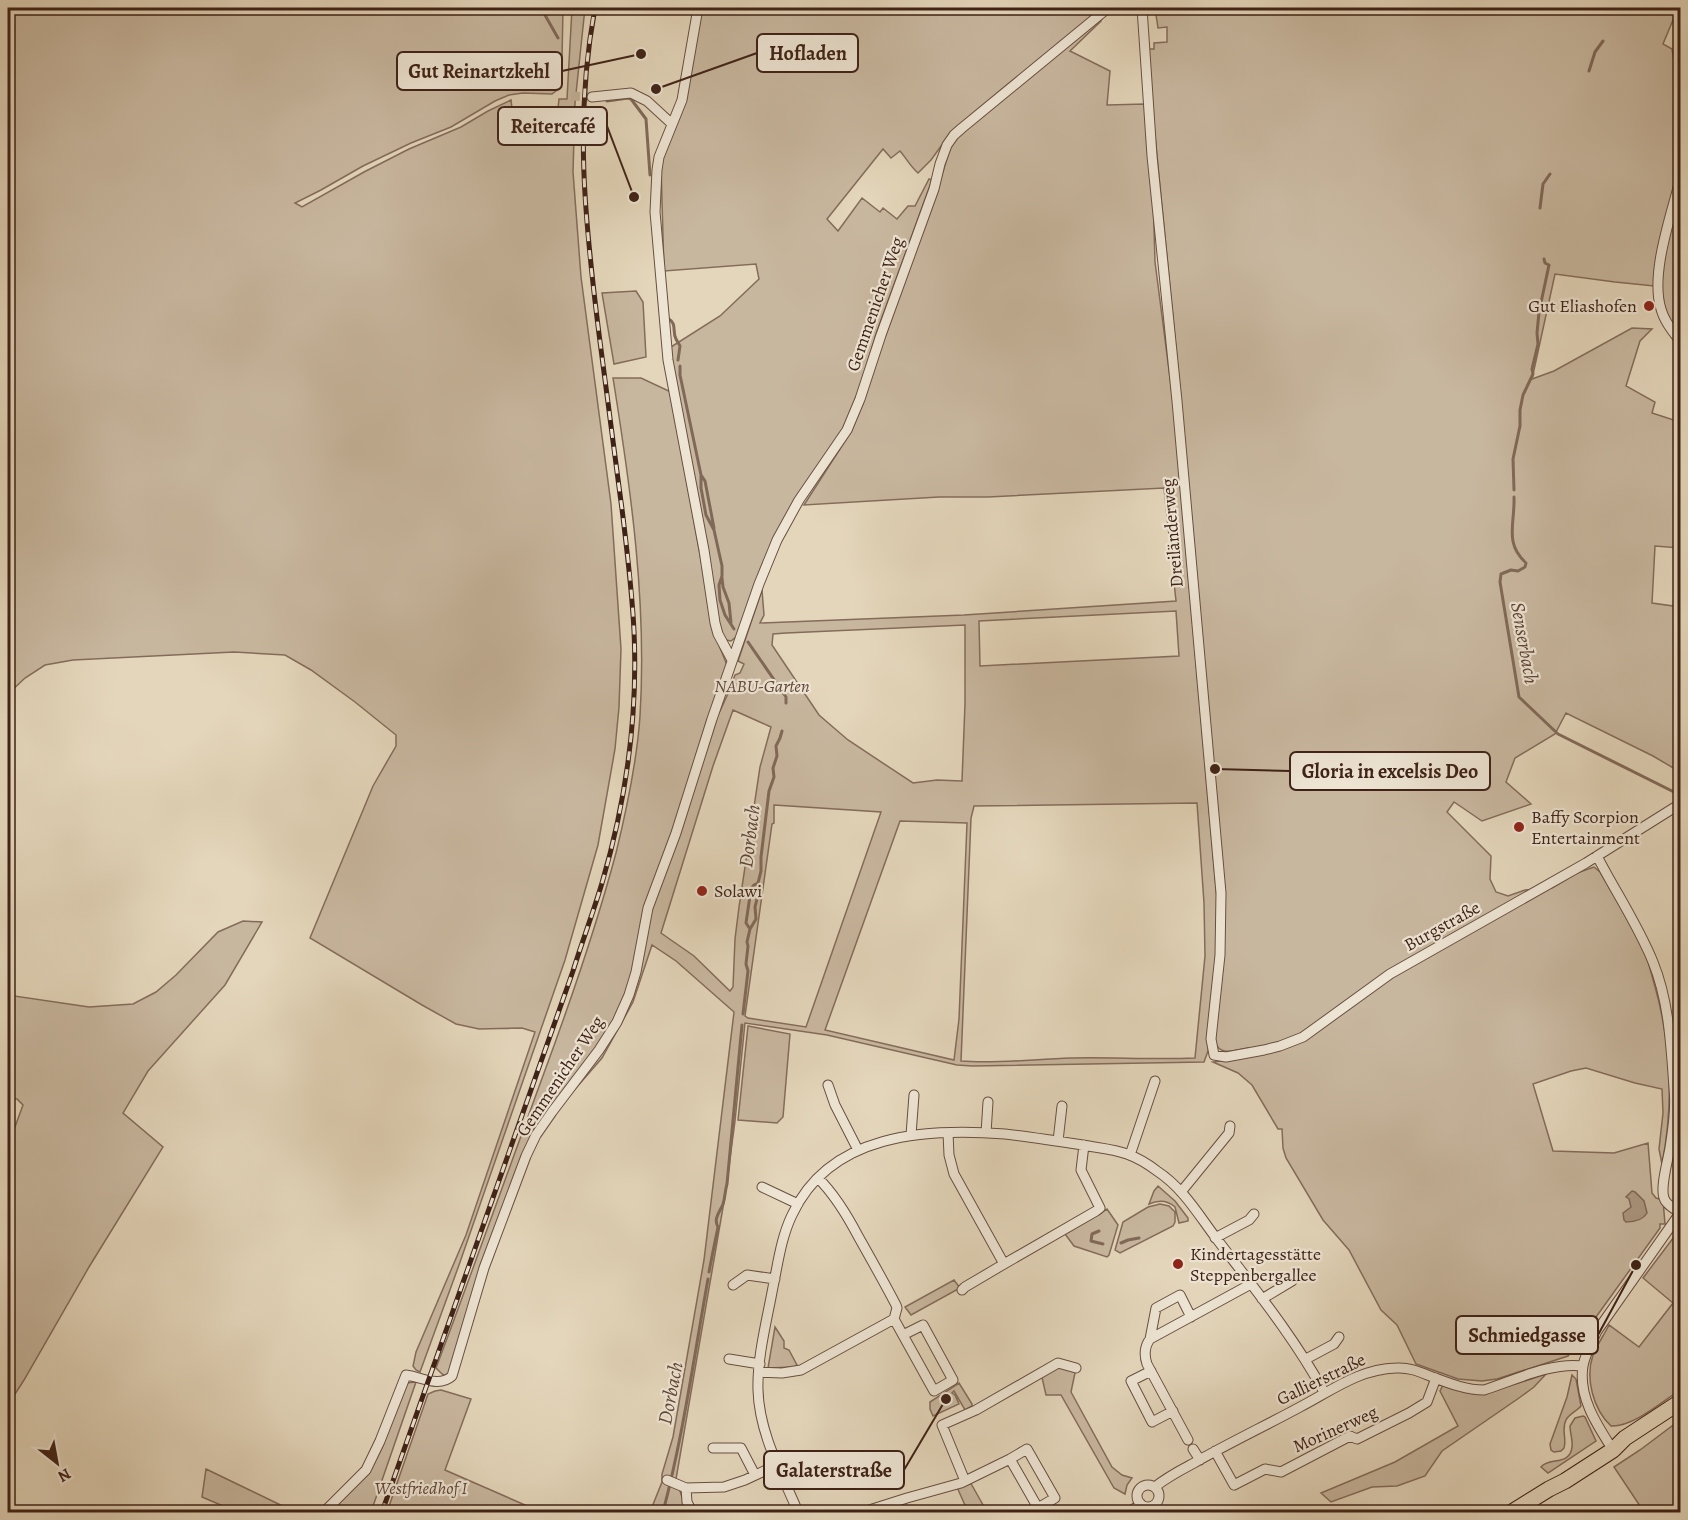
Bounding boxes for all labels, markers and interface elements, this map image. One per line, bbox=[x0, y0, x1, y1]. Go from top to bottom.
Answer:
callout: Hofladen bbox=[757, 34, 858, 72]
text: Hofladen bbox=[769, 40, 847, 67]
callout: Gut Reinartzkehl bbox=[397, 52, 562, 90]
text: Gut Reinartzkehl bbox=[408, 58, 550, 85]
callout: Reitercafé bbox=[498, 107, 607, 145]
text: Reitercafé bbox=[510, 113, 596, 140]
street label: Gemmenicher Weg bbox=[841, 234, 909, 374]
place label: Gut Eliashofen bbox=[1528, 294, 1637, 318]
marker: Gut Eliashofen bbox=[1642, 299, 1656, 313]
street label: Dreiländerweg bbox=[1155, 477, 1189, 589]
water label: Senserbach bbox=[1504, 600, 1545, 686]
park label: NABU-Garten bbox=[714, 674, 810, 698]
callout: Gloria in excelsis Deo bbox=[1290, 752, 1490, 790]
text: Gloria in excelsis Deo bbox=[1302, 758, 1478, 785]
water label: Dorbach bbox=[732, 803, 767, 869]
place label: Baffy Scorpion Entertainment bbox=[1531, 805, 1640, 850]
marker: Baffy Scorpion Entertainment bbox=[1512, 820, 1526, 834]
place label: Solawi bbox=[714, 879, 762, 903]
marker: Solawi bbox=[695, 884, 709, 898]
street label: Burgstraße bbox=[1400, 895, 1484, 957]
street label: Gemmenicher Weg bbox=[511, 1011, 609, 1141]
place label: Kindertagesstätte Steppenbergallee bbox=[1190, 1242, 1321, 1287]
marker: Kindertagesstätte Steppenbergallee bbox=[1171, 1257, 1185, 1271]
callout: Schmiedgasse bbox=[1456, 1316, 1598, 1354]
text: Schmiedgasse bbox=[1468, 1322, 1586, 1349]
street label: Gallierstraße bbox=[1273, 1347, 1369, 1411]
water label: Dorbach bbox=[651, 1359, 690, 1427]
street label: Morinerweg bbox=[1289, 1400, 1381, 1458]
north arrow bbox=[27, 1433, 87, 1493]
callout: Galaterstraße bbox=[764, 1451, 904, 1489]
text: Galaterstraße bbox=[776, 1457, 892, 1484]
text: N bbox=[53, 1463, 75, 1488]
park label: Westfriedhof I bbox=[375, 1476, 468, 1500]

